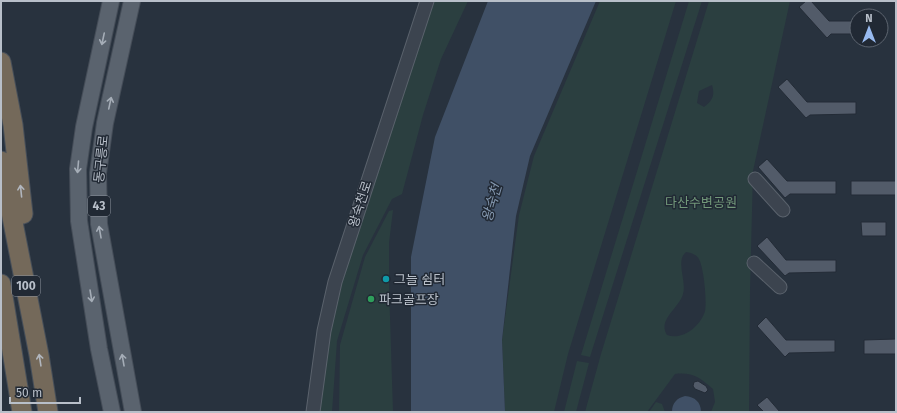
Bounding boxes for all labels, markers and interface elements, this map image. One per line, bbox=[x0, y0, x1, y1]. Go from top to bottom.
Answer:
north arrow bbox=[849, 8, 889, 48]
text: N bbox=[865, 12, 873, 25]
one-way arrow bbox=[99, 32, 107, 45]
one-way arrow bbox=[106, 97, 114, 110]
street label: 동구릉로 bbox=[91, 134, 111, 184]
one-way arrow bbox=[75, 160, 82, 173]
street label: 왕숙천로 bbox=[345, 179, 375, 229]
water label: 왕숙천 bbox=[479, 181, 506, 224]
one-way arrow bbox=[17, 185, 25, 198]
park label: 다산수변공원 bbox=[665, 195, 737, 210]
road number: 43 bbox=[88, 196, 110, 216]
one-way arrow bbox=[96, 226, 104, 239]
place label: 그늘 쉼터 bbox=[394, 272, 445, 287]
marker: 그늘 쉼터 bbox=[381, 274, 391, 284]
road number: 100 bbox=[12, 276, 40, 296]
one-way arrow bbox=[87, 289, 95, 302]
place label: 파크골프장 bbox=[379, 292, 439, 307]
marker: 파크골프장 bbox=[366, 294, 376, 304]
one-way arrow bbox=[35, 354, 43, 367]
one-way arrow bbox=[119, 354, 127, 367]
scale bar bbox=[10, 379, 80, 405]
text: 50 m bbox=[16, 386, 42, 400]

